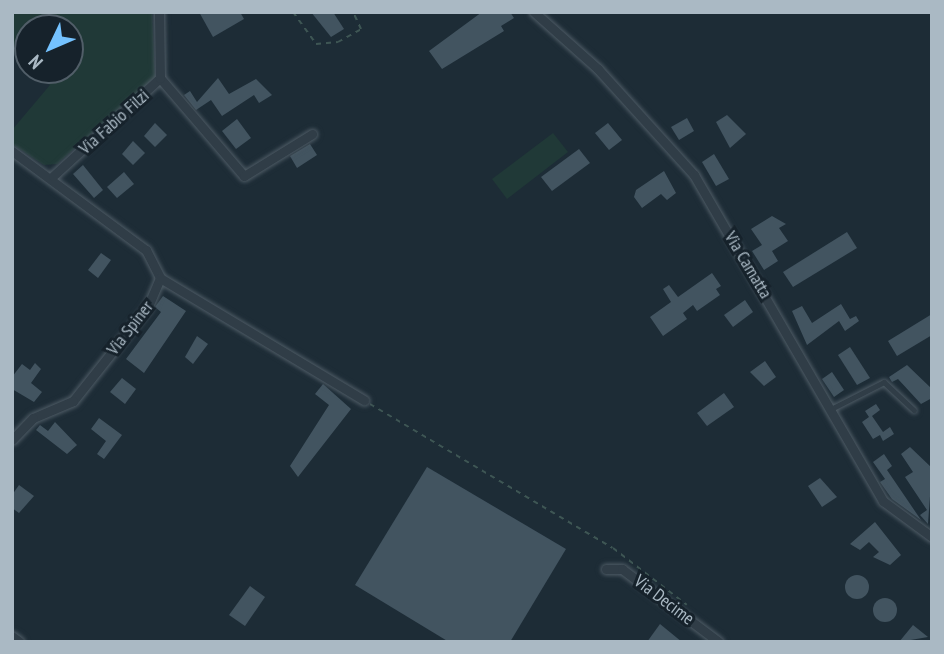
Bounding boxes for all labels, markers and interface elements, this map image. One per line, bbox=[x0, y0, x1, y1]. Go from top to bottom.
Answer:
north arrow bbox=[14, 14, 84, 84]
text: N bbox=[23, 50, 48, 74]
street label: Via Fabio Filzi bbox=[74, 85, 154, 159]
street label: Via Camatta bbox=[720, 228, 776, 302]
street label: Via Spiner bbox=[102, 297, 158, 359]
street label: Via Decime bbox=[630, 570, 698, 630]

